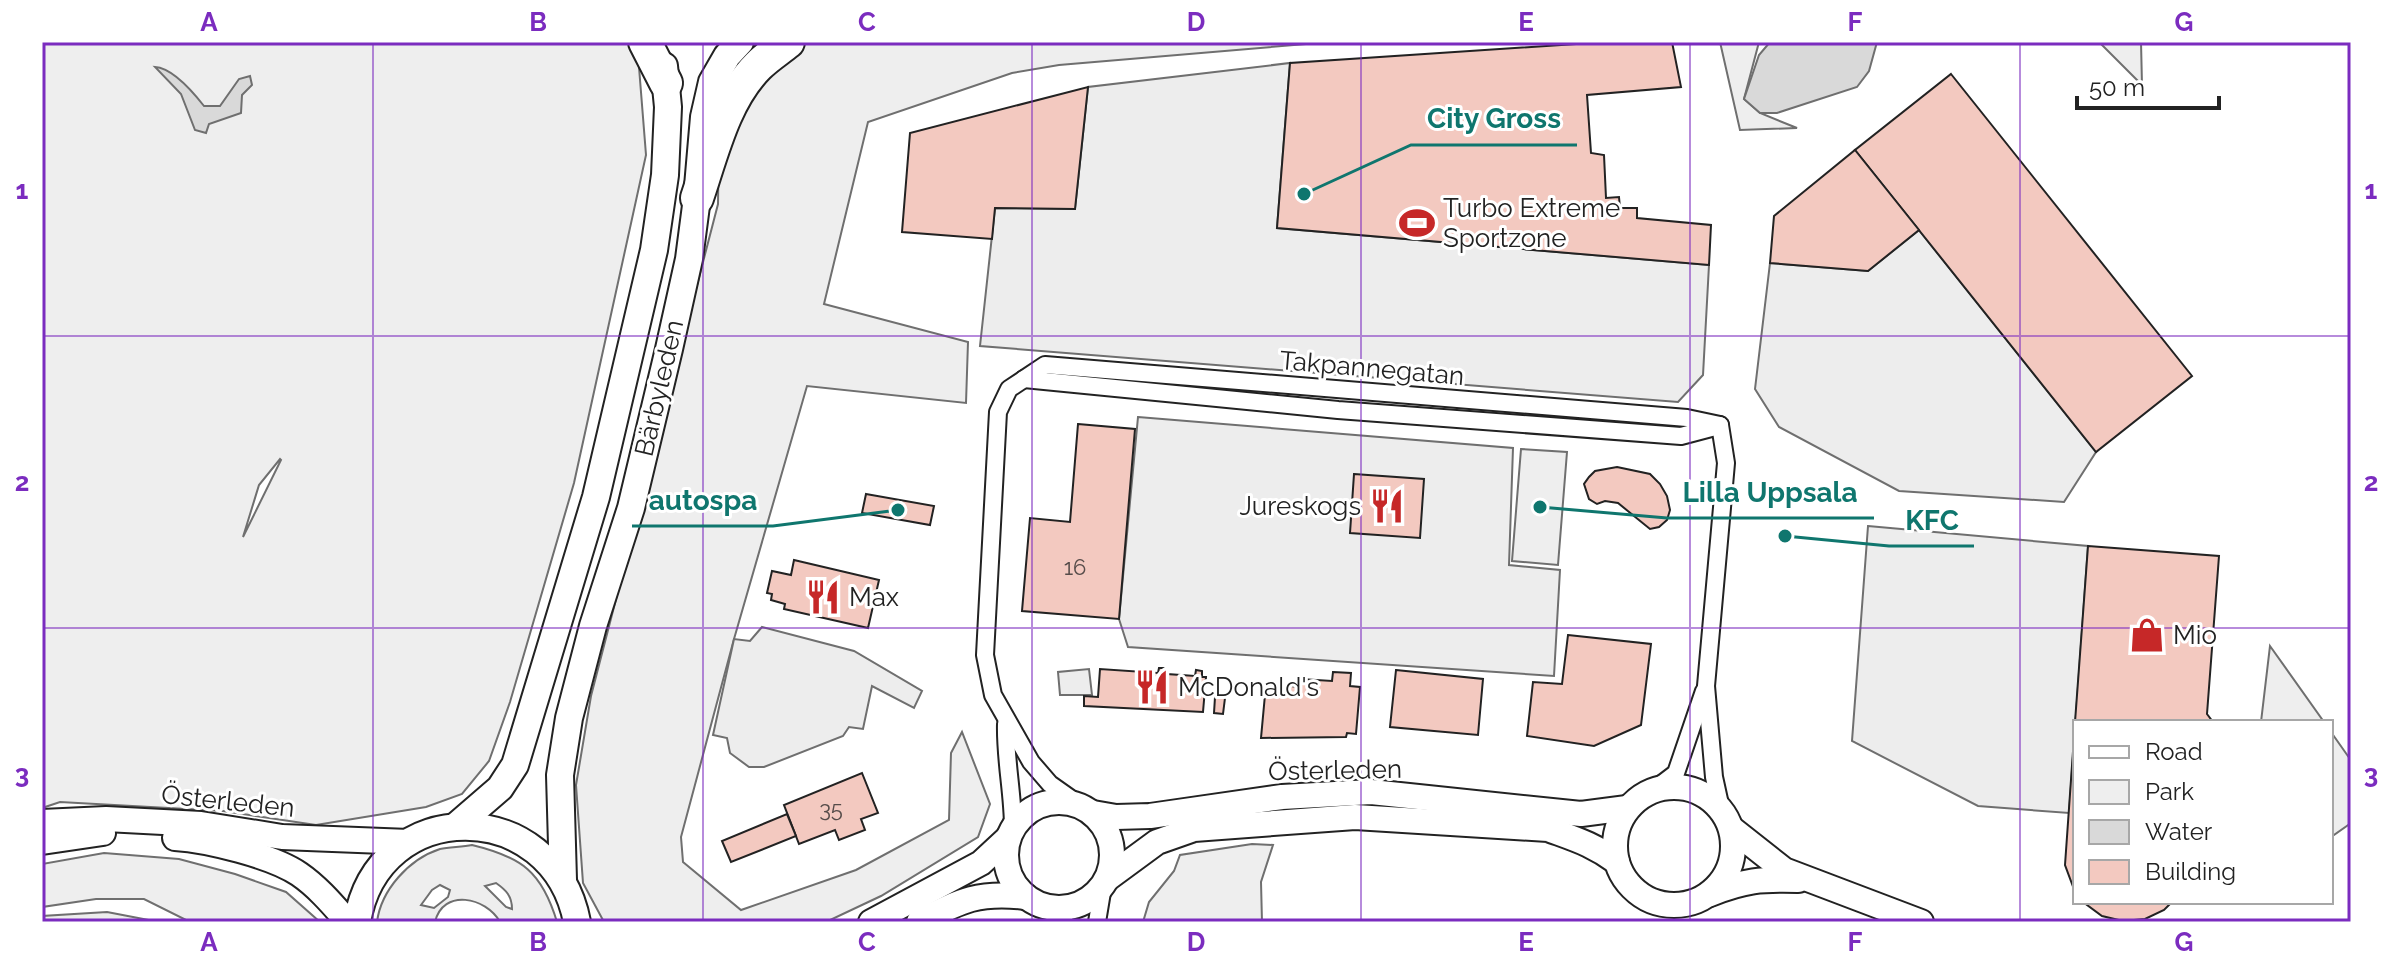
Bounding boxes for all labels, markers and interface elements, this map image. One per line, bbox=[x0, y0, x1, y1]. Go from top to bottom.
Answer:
text: A bbox=[200, 7, 218, 37]
text: B bbox=[529, 7, 547, 37]
text: C bbox=[858, 7, 876, 37]
text: D bbox=[1187, 7, 1205, 37]
text: E bbox=[1518, 7, 1534, 37]
text: F bbox=[1848, 7, 1863, 37]
text: G bbox=[2175, 7, 2193, 37]
scale bar bbox=[2077, 60, 2219, 110]
text: 50 m bbox=[2089, 73, 2145, 102]
callout: City Gross bbox=[1411, 93, 1577, 145]
text: City Gross bbox=[1427, 102, 1561, 135]
text: 1 bbox=[16, 175, 29, 205]
text: 1 bbox=[2365, 175, 2378, 205]
place label: Turbo Extreme Sportzone bbox=[1443, 193, 1620, 253]
sports icon: Turbo Extreme Sportzone bbox=[1398, 204, 1436, 242]
street label: Bärbyleden bbox=[629, 317, 689, 459]
street label: Takpannegatan bbox=[1279, 345, 1465, 391]
callout: Lilla Uppsala bbox=[1667, 466, 1874, 518]
text: 2 bbox=[15, 467, 29, 497]
text: 2 bbox=[2364, 467, 2378, 497]
callout: autospa bbox=[632, 474, 773, 526]
text: Lilla Uppsala bbox=[1682, 476, 1858, 509]
text: autospa bbox=[649, 484, 757, 517]
restaurant icon: Jureskogs bbox=[1368, 487, 1406, 525]
place label: Jureskogs bbox=[1239, 491, 1361, 521]
callout: KFC bbox=[1889, 494, 1974, 546]
text: KFC bbox=[1905, 504, 1959, 537]
house number: 16 bbox=[1064, 554, 1086, 580]
restaurant icon: Max bbox=[804, 578, 842, 616]
place label: Max bbox=[849, 582, 899, 612]
shop icon: Mio bbox=[2128, 616, 2166, 654]
place label: Mio bbox=[2173, 620, 2217, 650]
restaurant icon: McDonald's bbox=[1133, 668, 1171, 706]
place label: McDonald's bbox=[1178, 672, 1319, 702]
legend bbox=[2073, 720, 2333, 904]
text: Road bbox=[2145, 737, 2203, 766]
street label: Österleden bbox=[1268, 753, 1402, 786]
text: 3 bbox=[15, 759, 29, 789]
text: 3 bbox=[2364, 759, 2378, 789]
text: Park bbox=[2145, 777, 2194, 806]
street label: Österleden bbox=[160, 778, 296, 823]
house number: 35 bbox=[819, 796, 843, 822]
text: Water bbox=[2145, 817, 2213, 846]
text: Building bbox=[2145, 857, 2236, 886]
text: A bbox=[200, 927, 218, 957]
text: B bbox=[529, 927, 547, 957]
text: C bbox=[858, 927, 876, 957]
text: D bbox=[1187, 927, 1205, 957]
text: E bbox=[1518, 927, 1534, 957]
text: F bbox=[1848, 927, 1863, 957]
text: G bbox=[2175, 927, 2193, 957]

